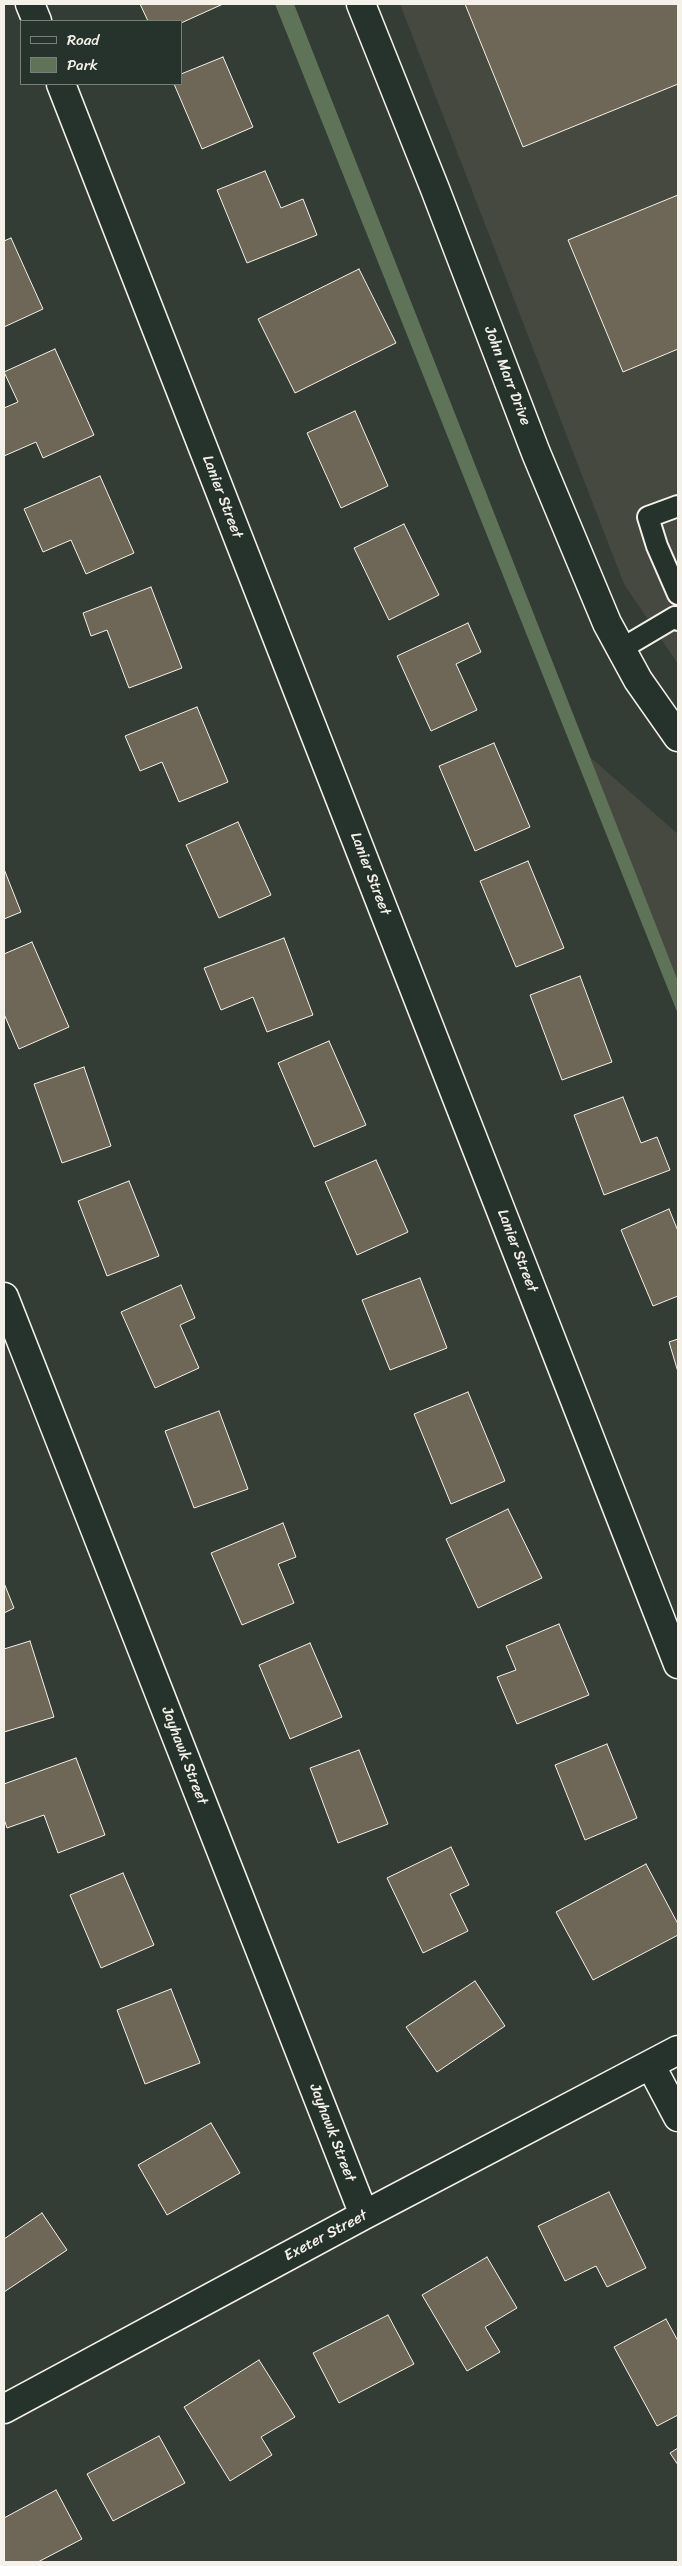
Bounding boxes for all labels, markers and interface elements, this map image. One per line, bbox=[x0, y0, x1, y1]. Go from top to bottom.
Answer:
legend bbox=[20, 20, 182, 85]
text: Road bbox=[67, 27, 99, 53]
text: Park bbox=[67, 52, 98, 78]
street label: John Marr Drive bbox=[480, 324, 534, 428]
street label: Lanier Street bbox=[198, 453, 246, 541]
street label: Lanier Street bbox=[346, 830, 394, 918]
street label: Lanier Street bbox=[493, 1207, 541, 1295]
street label: Jayhawk Street bbox=[157, 1704, 211, 1808]
street label: Jayhawk Street bbox=[305, 2081, 359, 2185]
street label: Exeter Street bbox=[281, 2207, 371, 2265]

